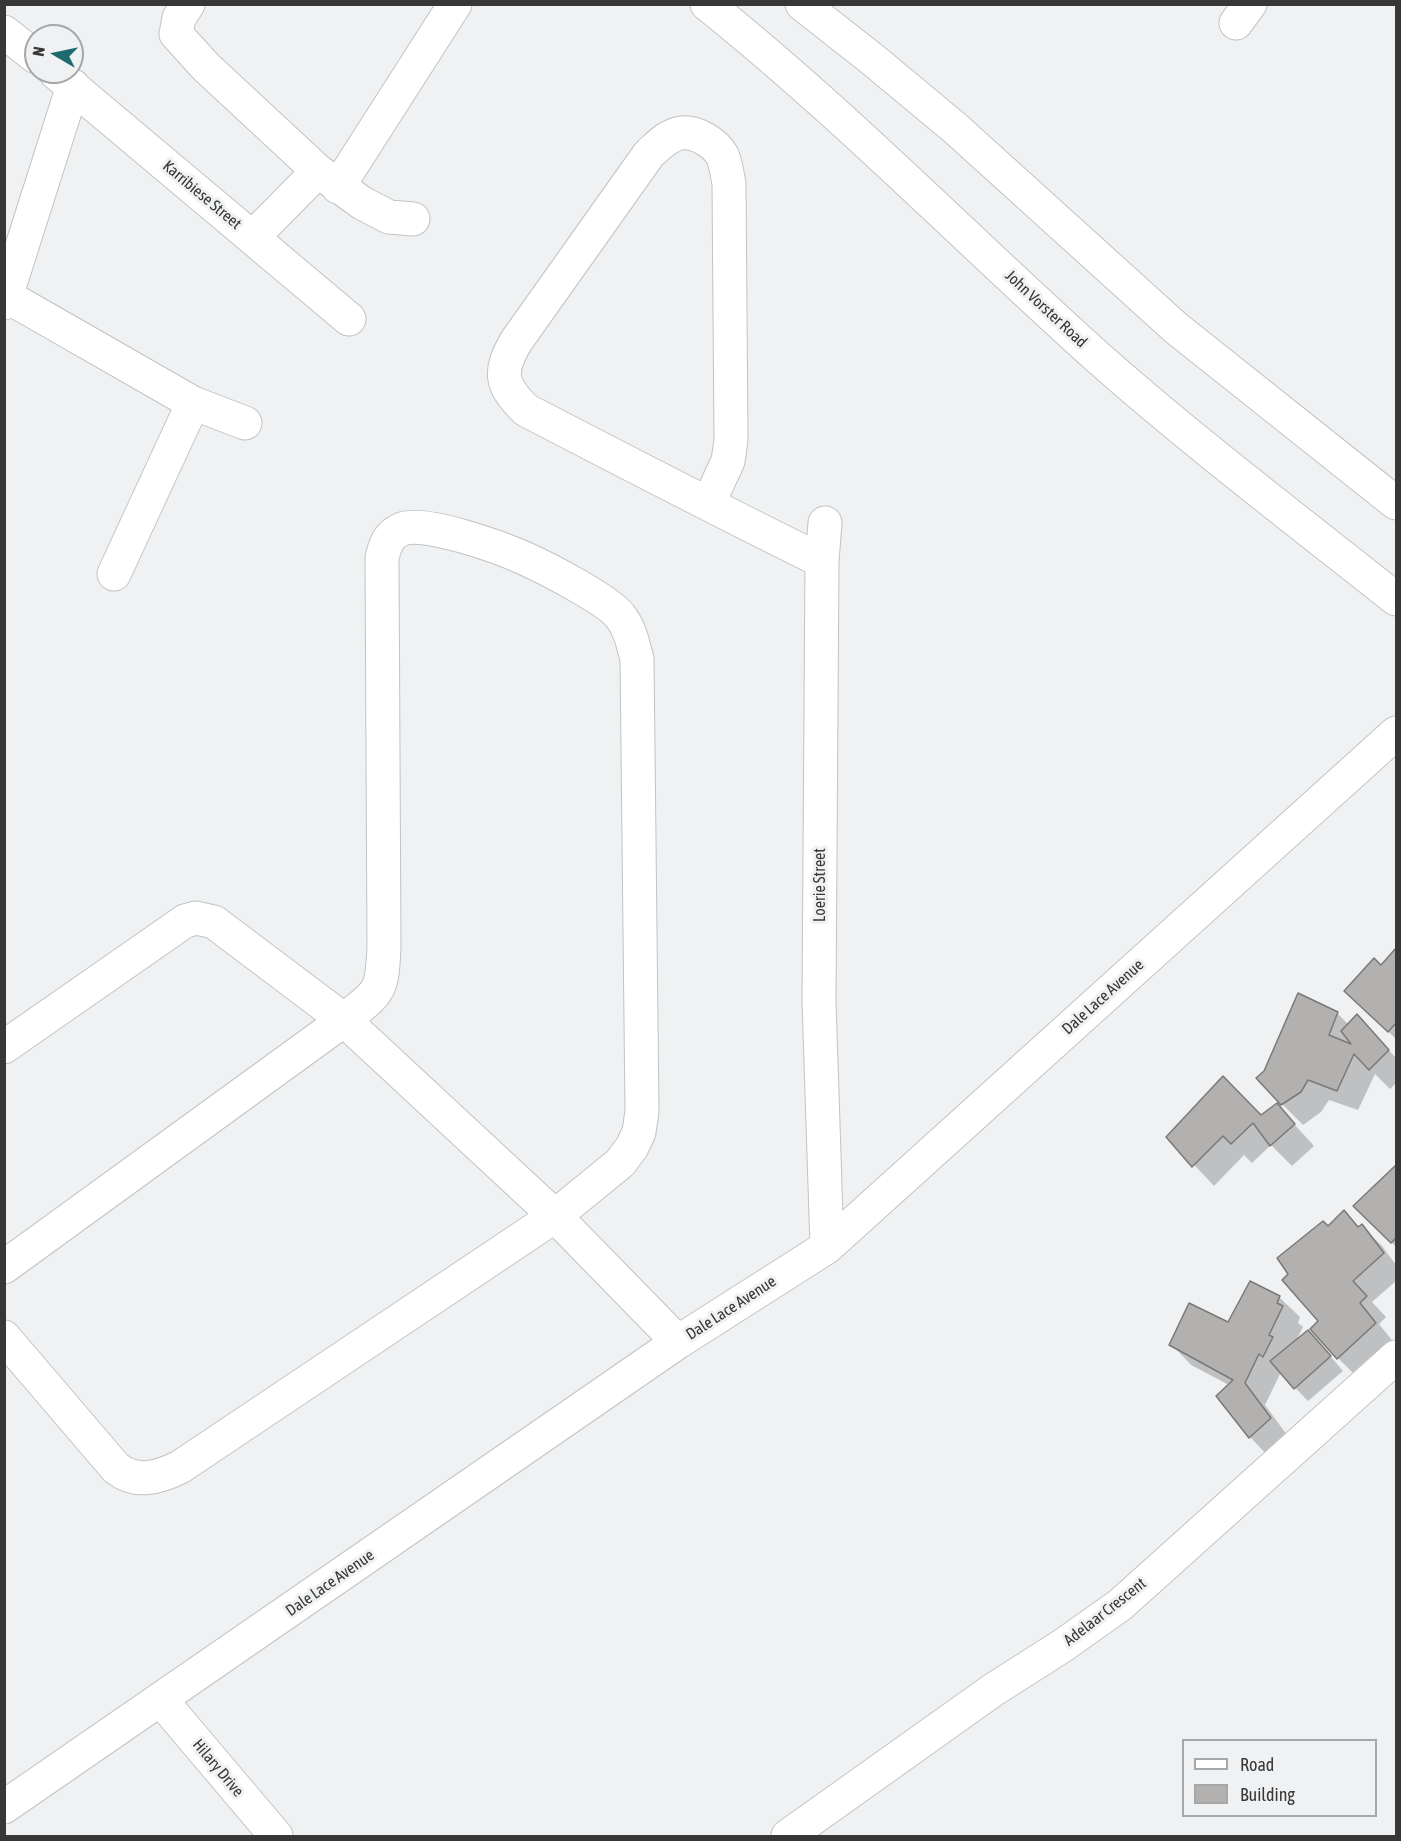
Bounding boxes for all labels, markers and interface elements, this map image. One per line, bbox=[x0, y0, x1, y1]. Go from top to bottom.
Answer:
north arrow bbox=[24, 24, 84, 84]
text: N bbox=[29, 45, 48, 58]
street label: Karribiese Street bbox=[159, 157, 245, 233]
street label: John Vorster Road bbox=[1001, 266, 1091, 352]
street label: Loerie Street bbox=[810, 848, 830, 922]
street label: Dale Lace Avenue bbox=[1058, 955, 1148, 1039]
street label: Dale Lace Avenue bbox=[682, 1272, 780, 1344]
street label: Dale Lace Avenue bbox=[282, 1546, 378, 1620]
street label: Adelaar Crescent bbox=[1060, 1574, 1150, 1650]
street label: Hilary Drive bbox=[188, 1735, 248, 1801]
legend bbox=[1182, 1739, 1377, 1817]
text: Road bbox=[1240, 1754, 1274, 1775]
text: Building bbox=[1240, 1784, 1295, 1805]

